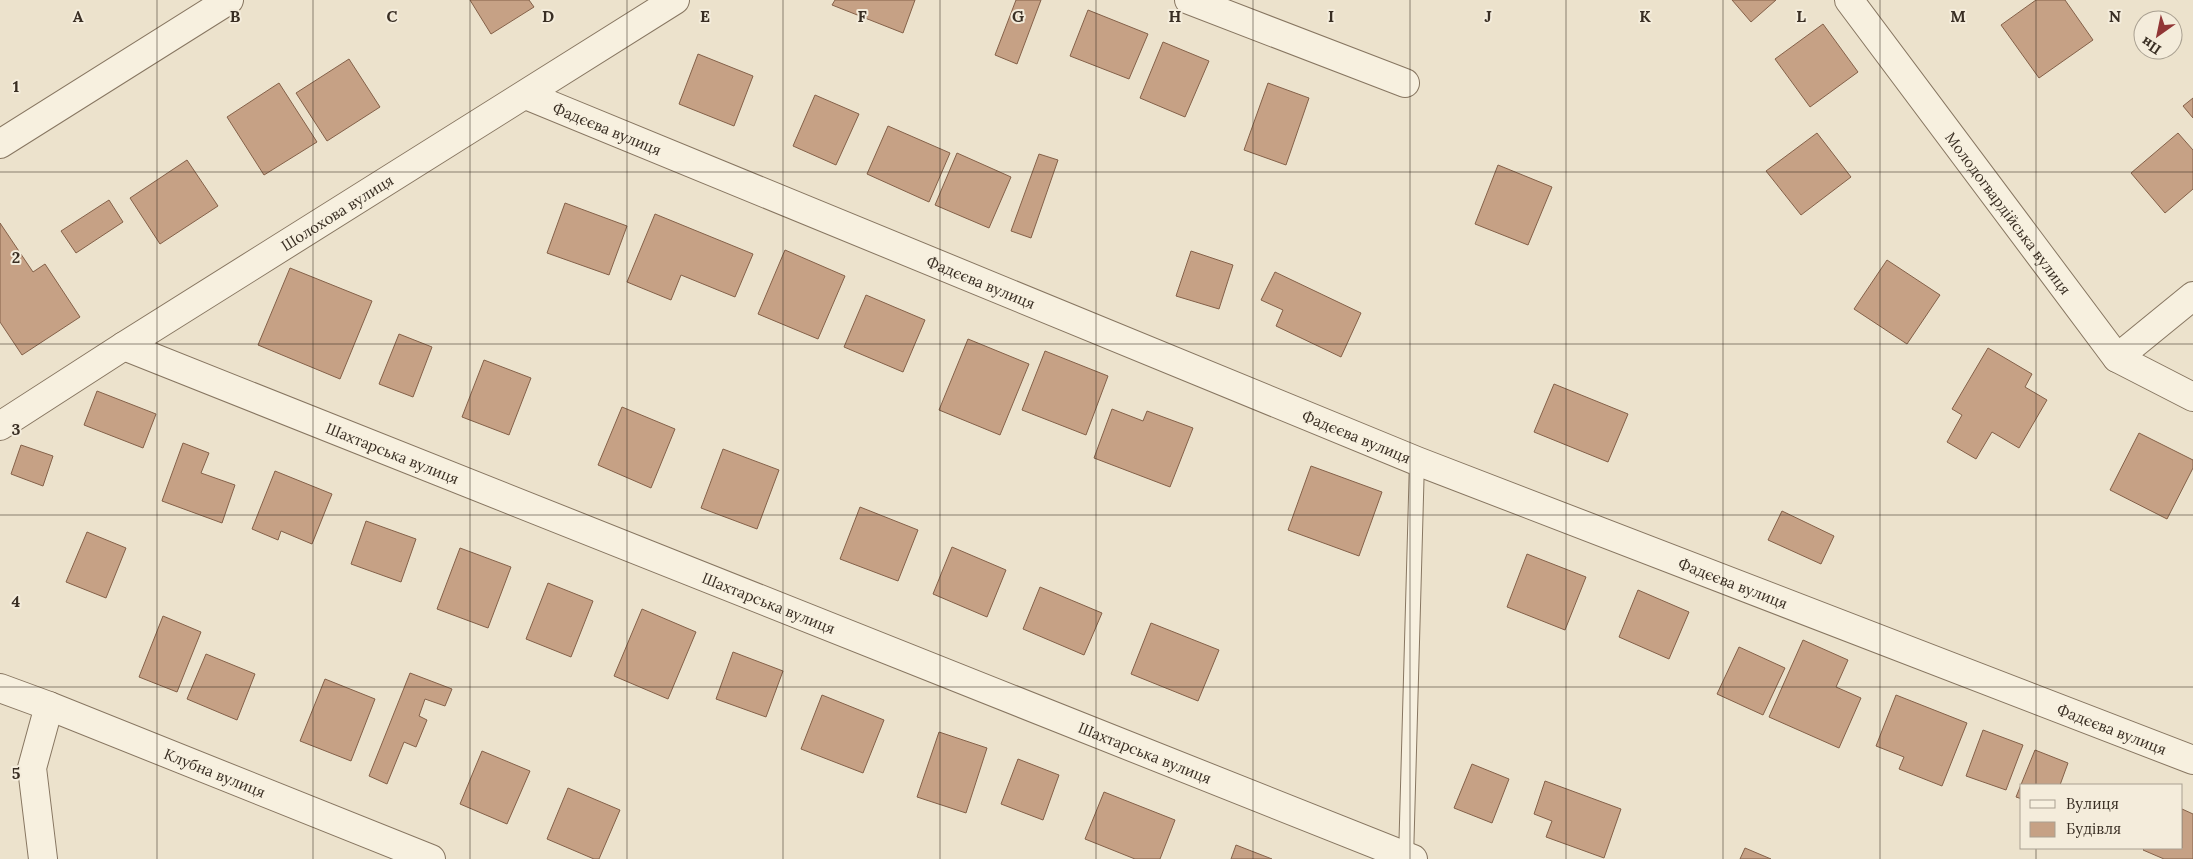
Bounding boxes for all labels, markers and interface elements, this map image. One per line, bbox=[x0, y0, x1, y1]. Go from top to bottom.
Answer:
text: A bbox=[73, 6, 84, 26]
text: B bbox=[230, 6, 241, 26]
text: C bbox=[386, 6, 398, 26]
text: D bbox=[542, 6, 554, 26]
text: E bbox=[700, 6, 710, 26]
text: F bbox=[857, 6, 867, 26]
text: G bbox=[1012, 6, 1024, 26]
text: H bbox=[1169, 6, 1182, 26]
text: I bbox=[1328, 6, 1334, 26]
text: J bbox=[1484, 6, 1492, 26]
text: K bbox=[1639, 6, 1651, 26]
text: L bbox=[1796, 6, 1806, 26]
text: M bbox=[1950, 6, 1966, 26]
text: N bbox=[2109, 6, 2121, 26]
north arrow bbox=[2133, 10, 2183, 60]
text: Пн bbox=[2138, 33, 2164, 59]
text: 1 bbox=[13, 76, 19, 96]
street label: Фадєєва вулиця bbox=[550, 98, 665, 159]
street label: Молодогвардійська вулиця bbox=[1941, 128, 2075, 298]
street label: Шолохова вулиця bbox=[277, 170, 397, 255]
text: 2 bbox=[12, 247, 20, 267]
street label: Фадєєва вулиця bbox=[924, 251, 1038, 313]
street label: Фадєєва вулиця bbox=[1299, 405, 1414, 467]
street label: Шахтарська вулиця bbox=[323, 418, 462, 488]
text: 3 bbox=[12, 419, 21, 439]
street label: Фадєєва вулиця bbox=[1676, 553, 1791, 612]
street label: Шахтарська вулиця bbox=[700, 568, 838, 638]
text: 4 bbox=[12, 591, 21, 611]
street label: Фадєєва вулиця bbox=[2055, 699, 2169, 758]
street label: Шахтарська вулиця bbox=[1076, 717, 1214, 787]
street label: Клубна вулиця bbox=[162, 744, 268, 801]
text: 5 bbox=[12, 763, 21, 783]
legend bbox=[2020, 784, 2183, 849]
text: Вулиця bbox=[2066, 794, 2119, 813]
text: Будівля bbox=[2066, 819, 2121, 838]

